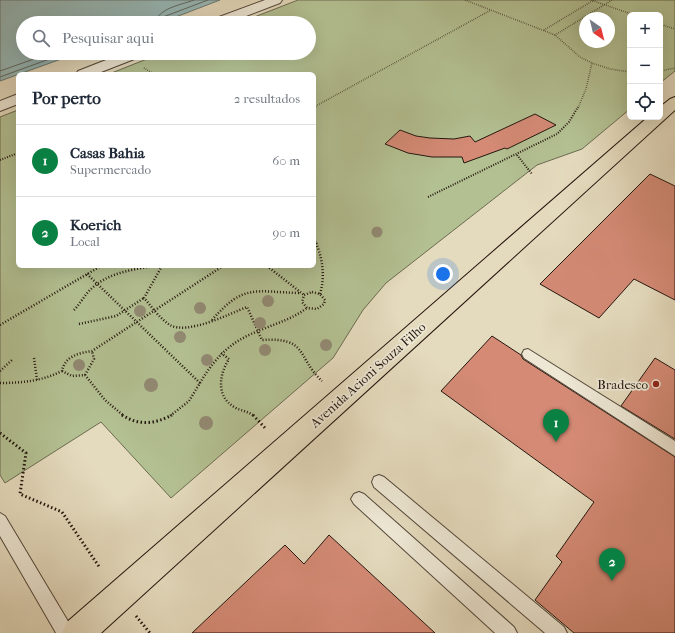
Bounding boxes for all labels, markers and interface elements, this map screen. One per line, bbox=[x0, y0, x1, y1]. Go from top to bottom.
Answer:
north arrow bbox=[579, 12, 615, 48]
map controls bbox=[627, 12, 663, 120]
button: + bbox=[627, 12, 663, 48]
search box bbox=[16, 16, 316, 60]
icon: search bbox=[30, 27, 52, 49]
text: Pesquisar aqui bbox=[62, 29, 154, 47]
button: − bbox=[627, 48, 663, 84]
button: locate bbox=[627, 84, 663, 120]
text: Por perto bbox=[32, 88, 101, 108]
text: 2 resultados bbox=[234, 91, 300, 106]
text: Casas Bahia bbox=[70, 144, 145, 162]
text: 1 bbox=[43, 153, 47, 168]
text: 60 m bbox=[272, 153, 300, 168]
text: Supermercado bbox=[70, 162, 151, 177]
text: Koerich bbox=[70, 216, 121, 234]
text: 2 bbox=[42, 225, 48, 240]
text: 90 m bbox=[272, 225, 300, 240]
text: Local bbox=[70, 234, 100, 249]
your location bbox=[433, 264, 453, 284]
street label: Avenida Acioni Souza Filho bbox=[307, 319, 429, 431]
place label: Bradesco bbox=[597, 377, 648, 392]
marker: Bradesco bbox=[651, 379, 661, 389]
pin: 1 bbox=[543, 409, 569, 442]
pin: 2 bbox=[599, 548, 625, 581]

